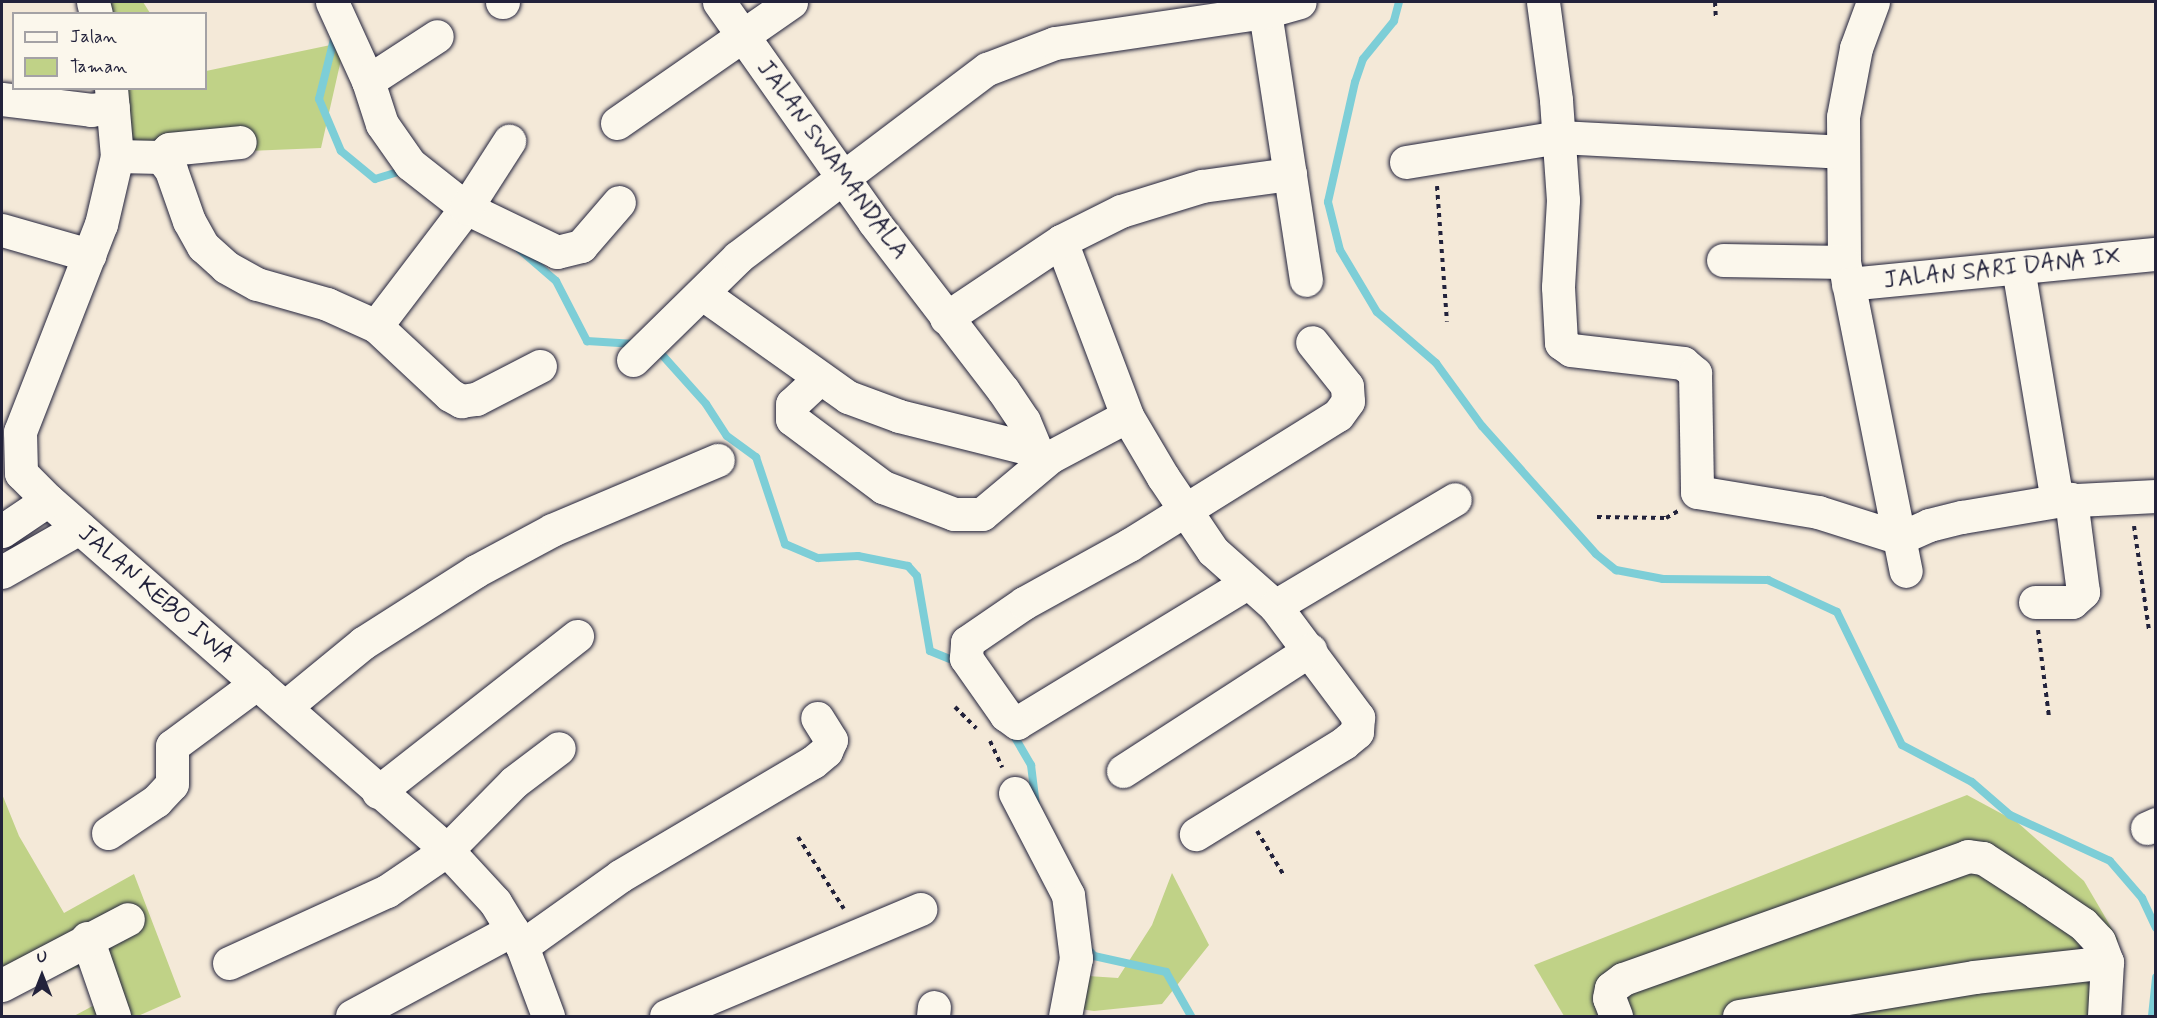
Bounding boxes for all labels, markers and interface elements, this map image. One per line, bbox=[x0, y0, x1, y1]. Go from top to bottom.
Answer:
legend bbox=[12, 12, 207, 90]
text: Jalan bbox=[70, 25, 117, 49]
text: Taman bbox=[70, 55, 127, 79]
street label: JALAN SWAMANDALA bbox=[750, 55, 914, 265]
street label: JALAN SARI DANA IX bbox=[1882, 242, 2122, 296]
street label: JALAN KEBO IWA bbox=[73, 520, 239, 670]
north arrow bbox=[12, 946, 72, 1006]
text: U bbox=[37, 947, 47, 968]

